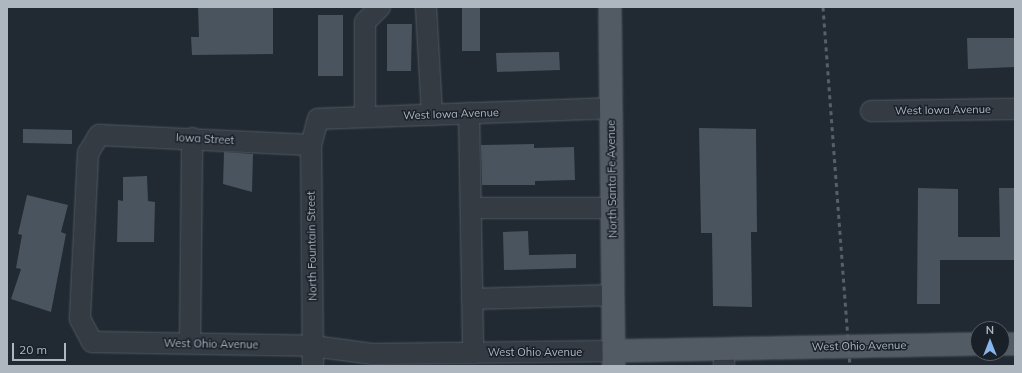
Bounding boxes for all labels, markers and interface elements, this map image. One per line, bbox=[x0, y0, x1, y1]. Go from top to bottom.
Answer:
street label: West Iowa Avenue bbox=[895, 103, 991, 117]
street label: West Iowa Avenue bbox=[403, 106, 499, 122]
street label: North Santa Fe Avenue bbox=[604, 120, 620, 238]
street label: Iowa Street bbox=[176, 131, 234, 147]
street label: North Fountain Street bbox=[304, 191, 320, 301]
north arrow bbox=[970, 321, 1010, 361]
text: N bbox=[986, 323, 994, 337]
scale bar bbox=[14, 335, 68, 361]
street label: West Ohio Avenue bbox=[164, 337, 258, 351]
street label: West Ohio Avenue bbox=[812, 339, 906, 353]
text: 20 m bbox=[19, 342, 47, 357]
street label: West Ohio Avenue bbox=[488, 345, 582, 359]

